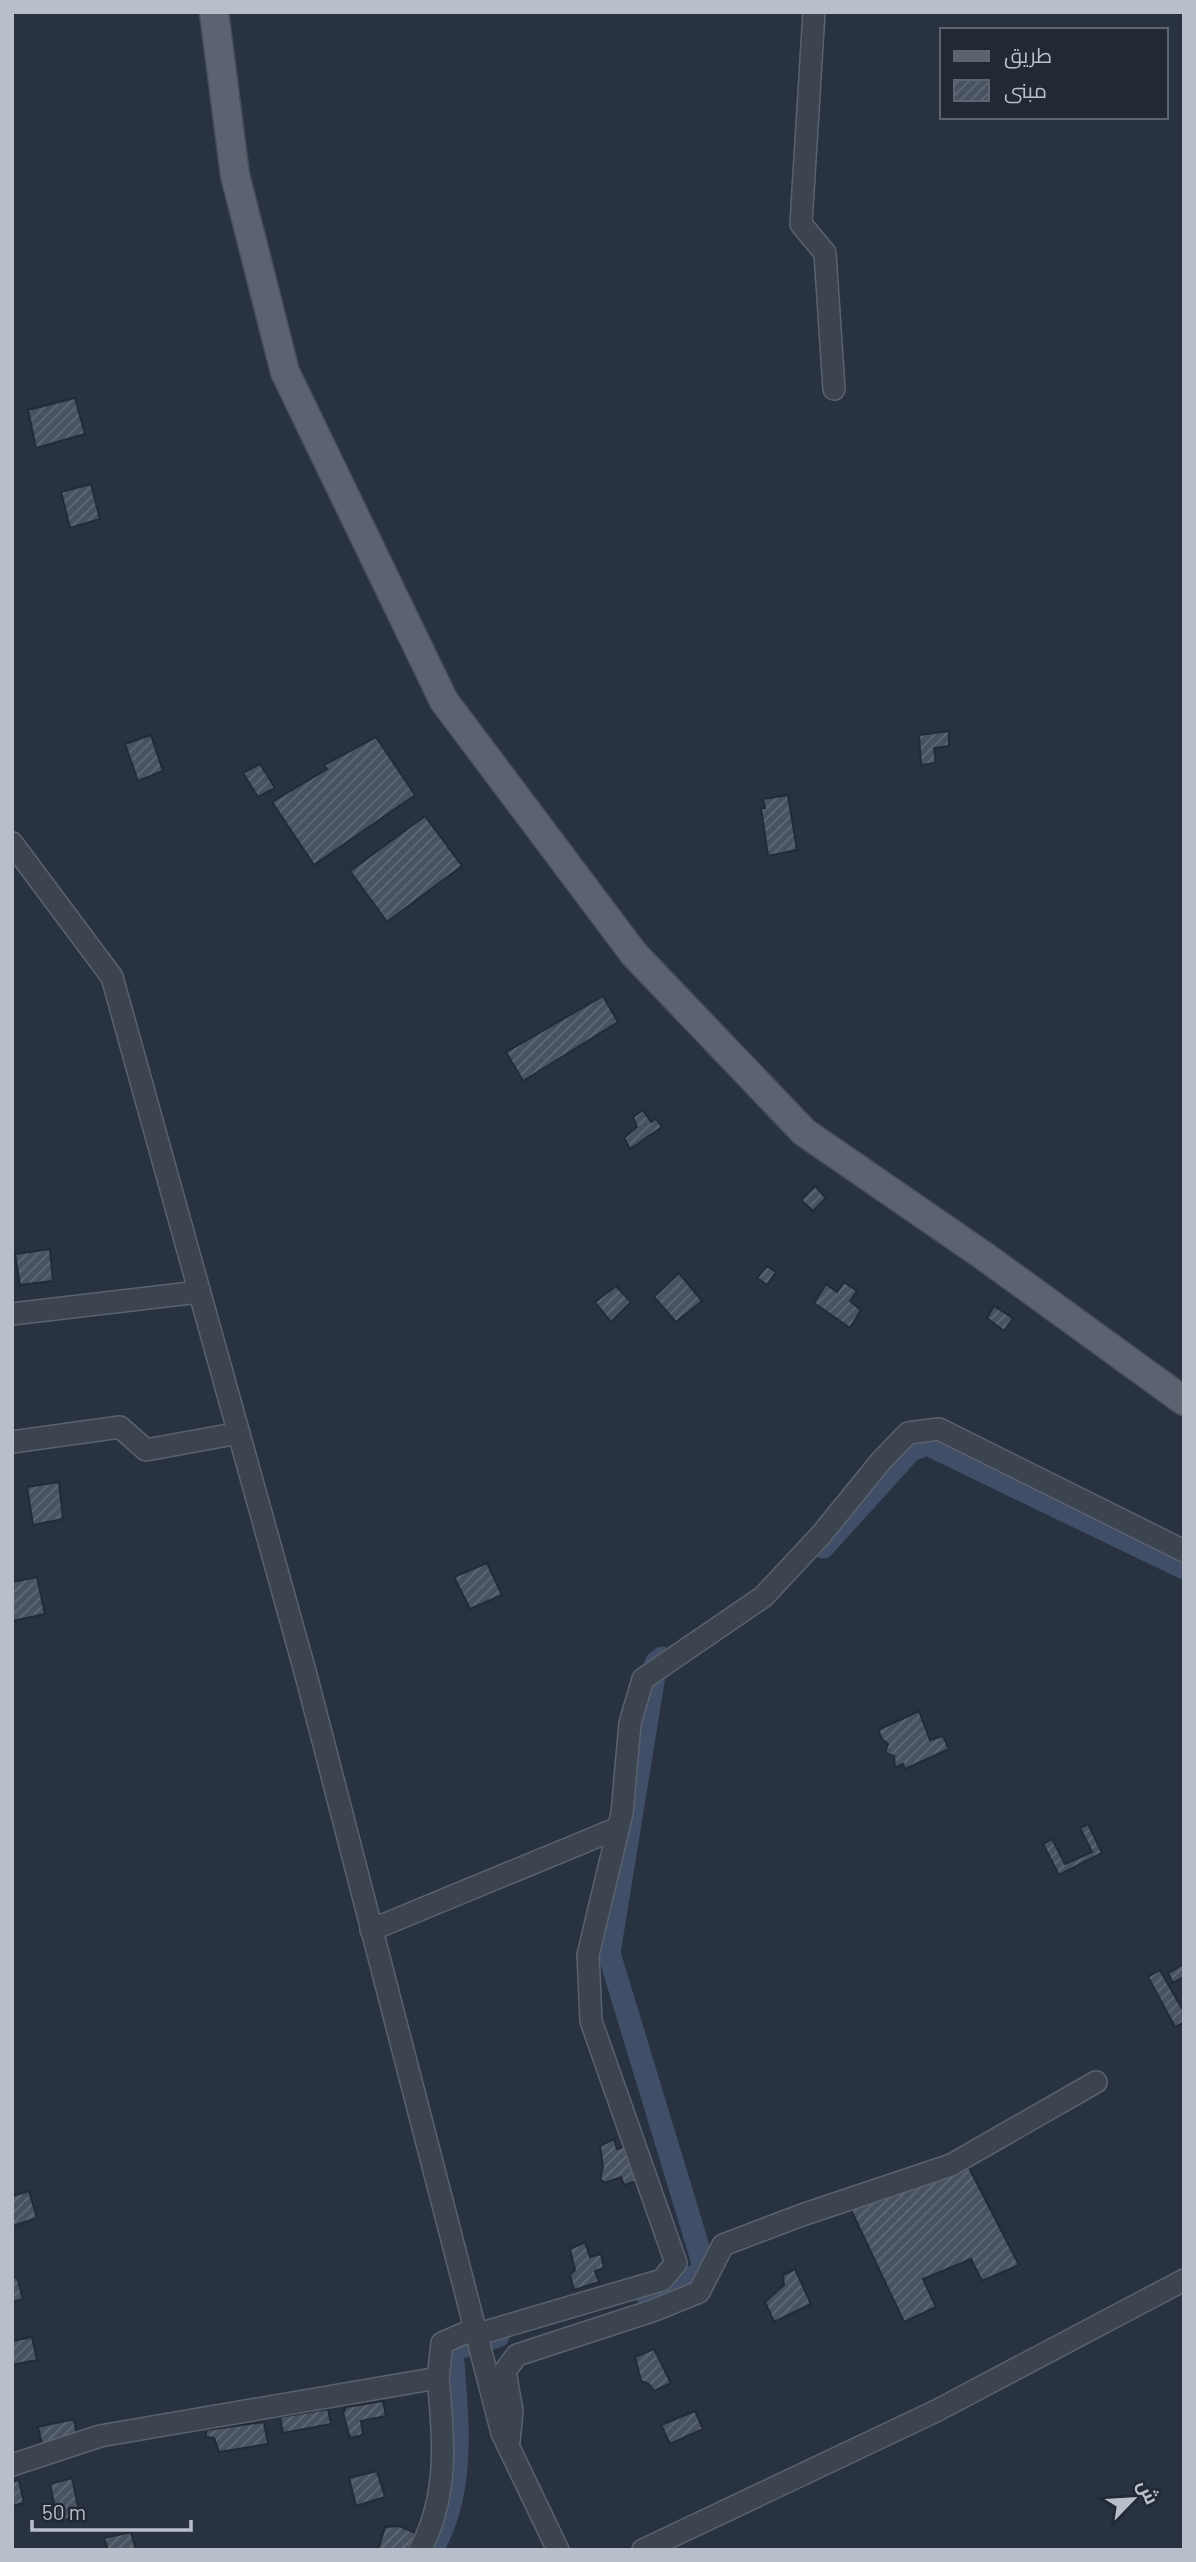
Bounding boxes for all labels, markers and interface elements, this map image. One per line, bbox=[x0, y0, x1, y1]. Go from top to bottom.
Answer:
legend bbox=[940, 28, 1168, 119]
text: طريق bbox=[1004, 42, 1052, 69]
text: مبنى bbox=[1004, 77, 1047, 104]
north arrow bbox=[1098, 2464, 1168, 2534]
text: ش bbox=[1132, 2476, 1164, 2508]
scale bar bbox=[32, 2488, 191, 2532]
text: 50 m bbox=[42, 2499, 86, 2524]

